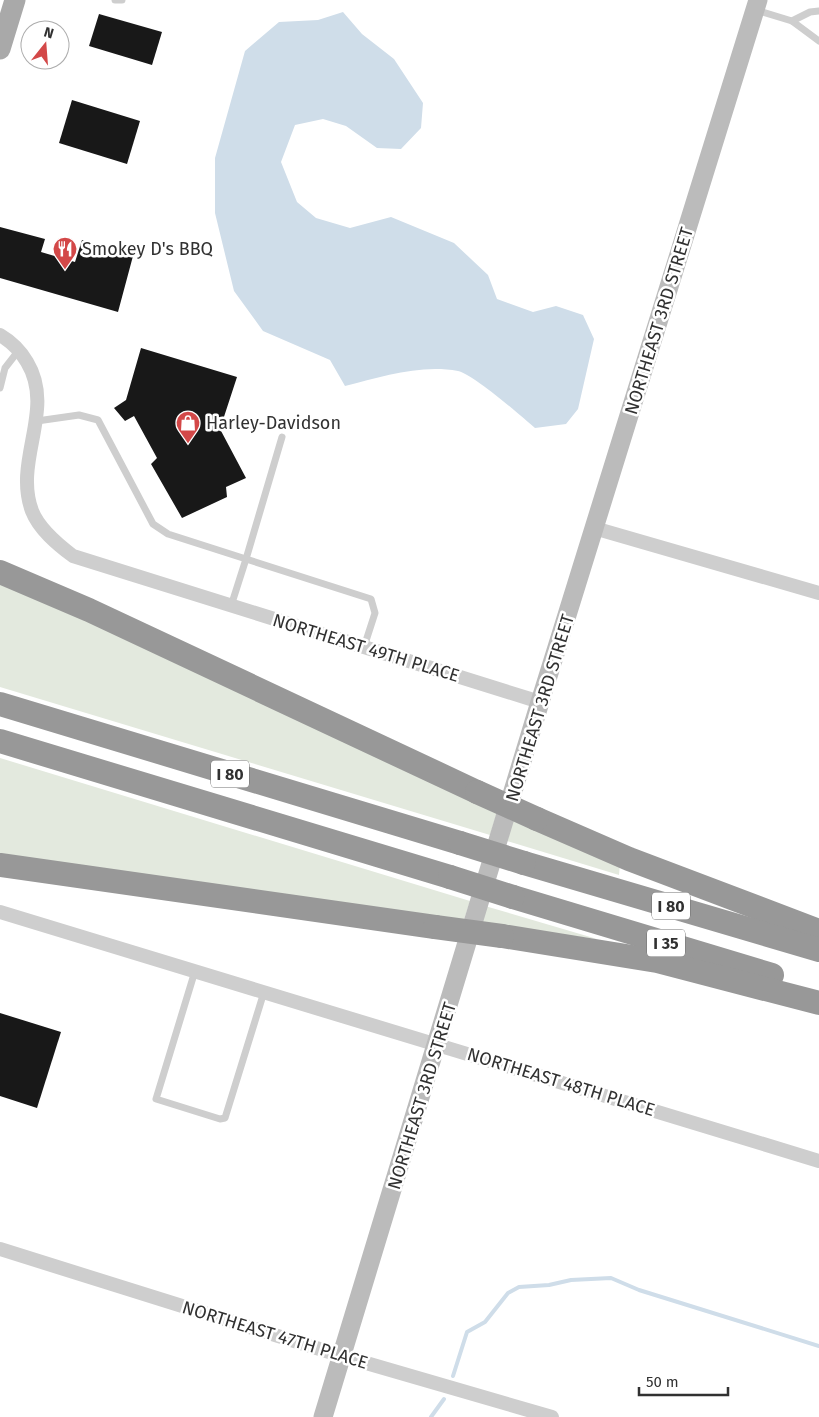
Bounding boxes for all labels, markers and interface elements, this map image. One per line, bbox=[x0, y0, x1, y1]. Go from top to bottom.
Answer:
north arrow bbox=[20, 20, 70, 70]
text: N bbox=[42, 24, 56, 43]
street label: NORTHEAST 3RD STREET bbox=[620, 224, 698, 417]
restaurant icon: Smokey D's BBQ bbox=[52, 236, 78, 270]
place label: Smokey D's BBQ bbox=[82, 238, 213, 260]
shop icon: Harley-Davidson bbox=[175, 410, 201, 444]
place label: Harley-Davidson bbox=[206, 412, 341, 434]
street label: NORTHEAST 49TH PLACE bbox=[270, 609, 462, 687]
street label: NORTHEAST 3RD STREET bbox=[501, 611, 579, 804]
road number: I 80 bbox=[211, 761, 249, 788]
road number: I 80 bbox=[652, 892, 690, 919]
road number: I 35 bbox=[647, 930, 685, 956]
street label: NORTHEAST 3RD STREET bbox=[383, 999, 461, 1192]
street label: NORTHEAST 48TH PLACE bbox=[465, 1043, 657, 1121]
street label: NORTHEAST 47TH PLACE bbox=[180, 1296, 370, 1374]
scale bar bbox=[639, 1364, 728, 1396]
text: 50 m bbox=[646, 1373, 679, 1391]

